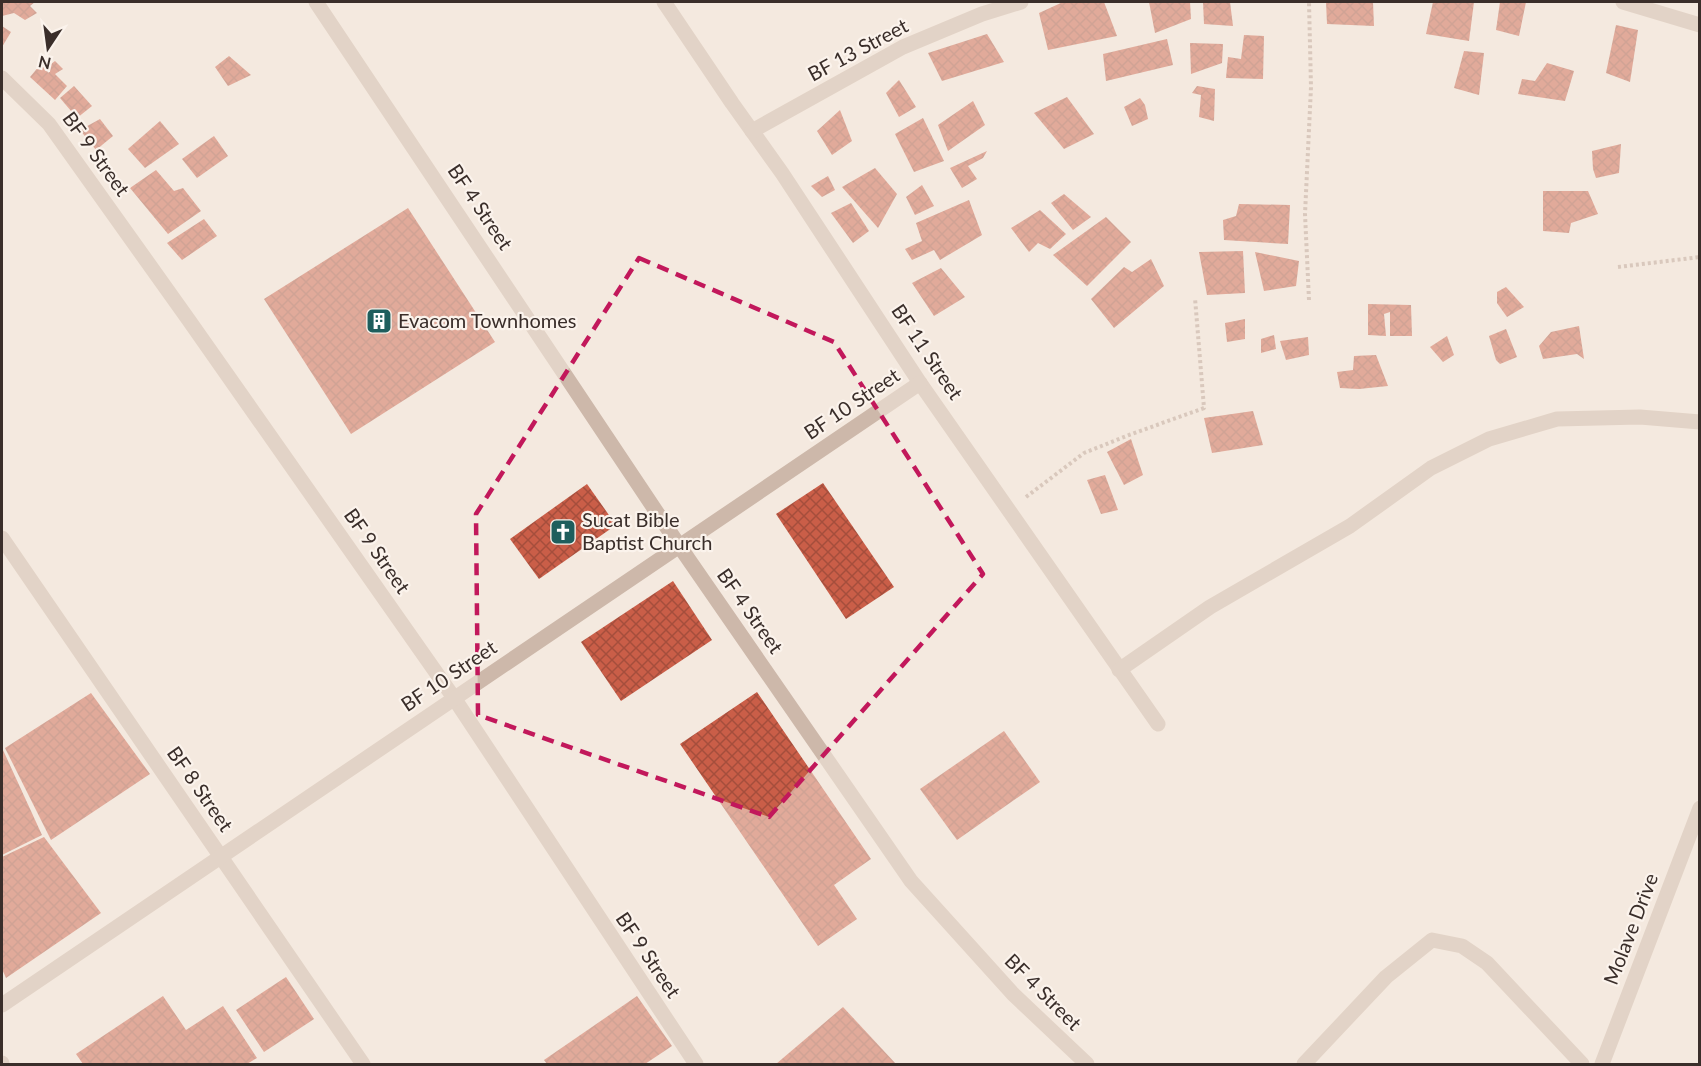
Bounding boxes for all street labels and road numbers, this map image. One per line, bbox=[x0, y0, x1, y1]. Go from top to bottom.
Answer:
street label: BF 13 Street bbox=[803, 13, 912, 86]
street label: BF 9 Street bbox=[58, 107, 135, 200]
street label: BF 4 Street bbox=[443, 159, 518, 254]
street label: BF 11 Street bbox=[887, 299, 969, 404]
street label: BF 10 Street bbox=[799, 362, 904, 444]
street label: BF 9 Street bbox=[340, 503, 416, 598]
street label: BF 4 Street bbox=[713, 563, 789, 658]
street label: BF 10 Street bbox=[396, 634, 501, 716]
street label: BF 8 Street bbox=[163, 741, 239, 836]
street label: Molave Drive bbox=[1598, 870, 1662, 988]
street label: BF 9 Street bbox=[611, 907, 686, 1002]
street label: BF 4 Street bbox=[1000, 948, 1087, 1035]

